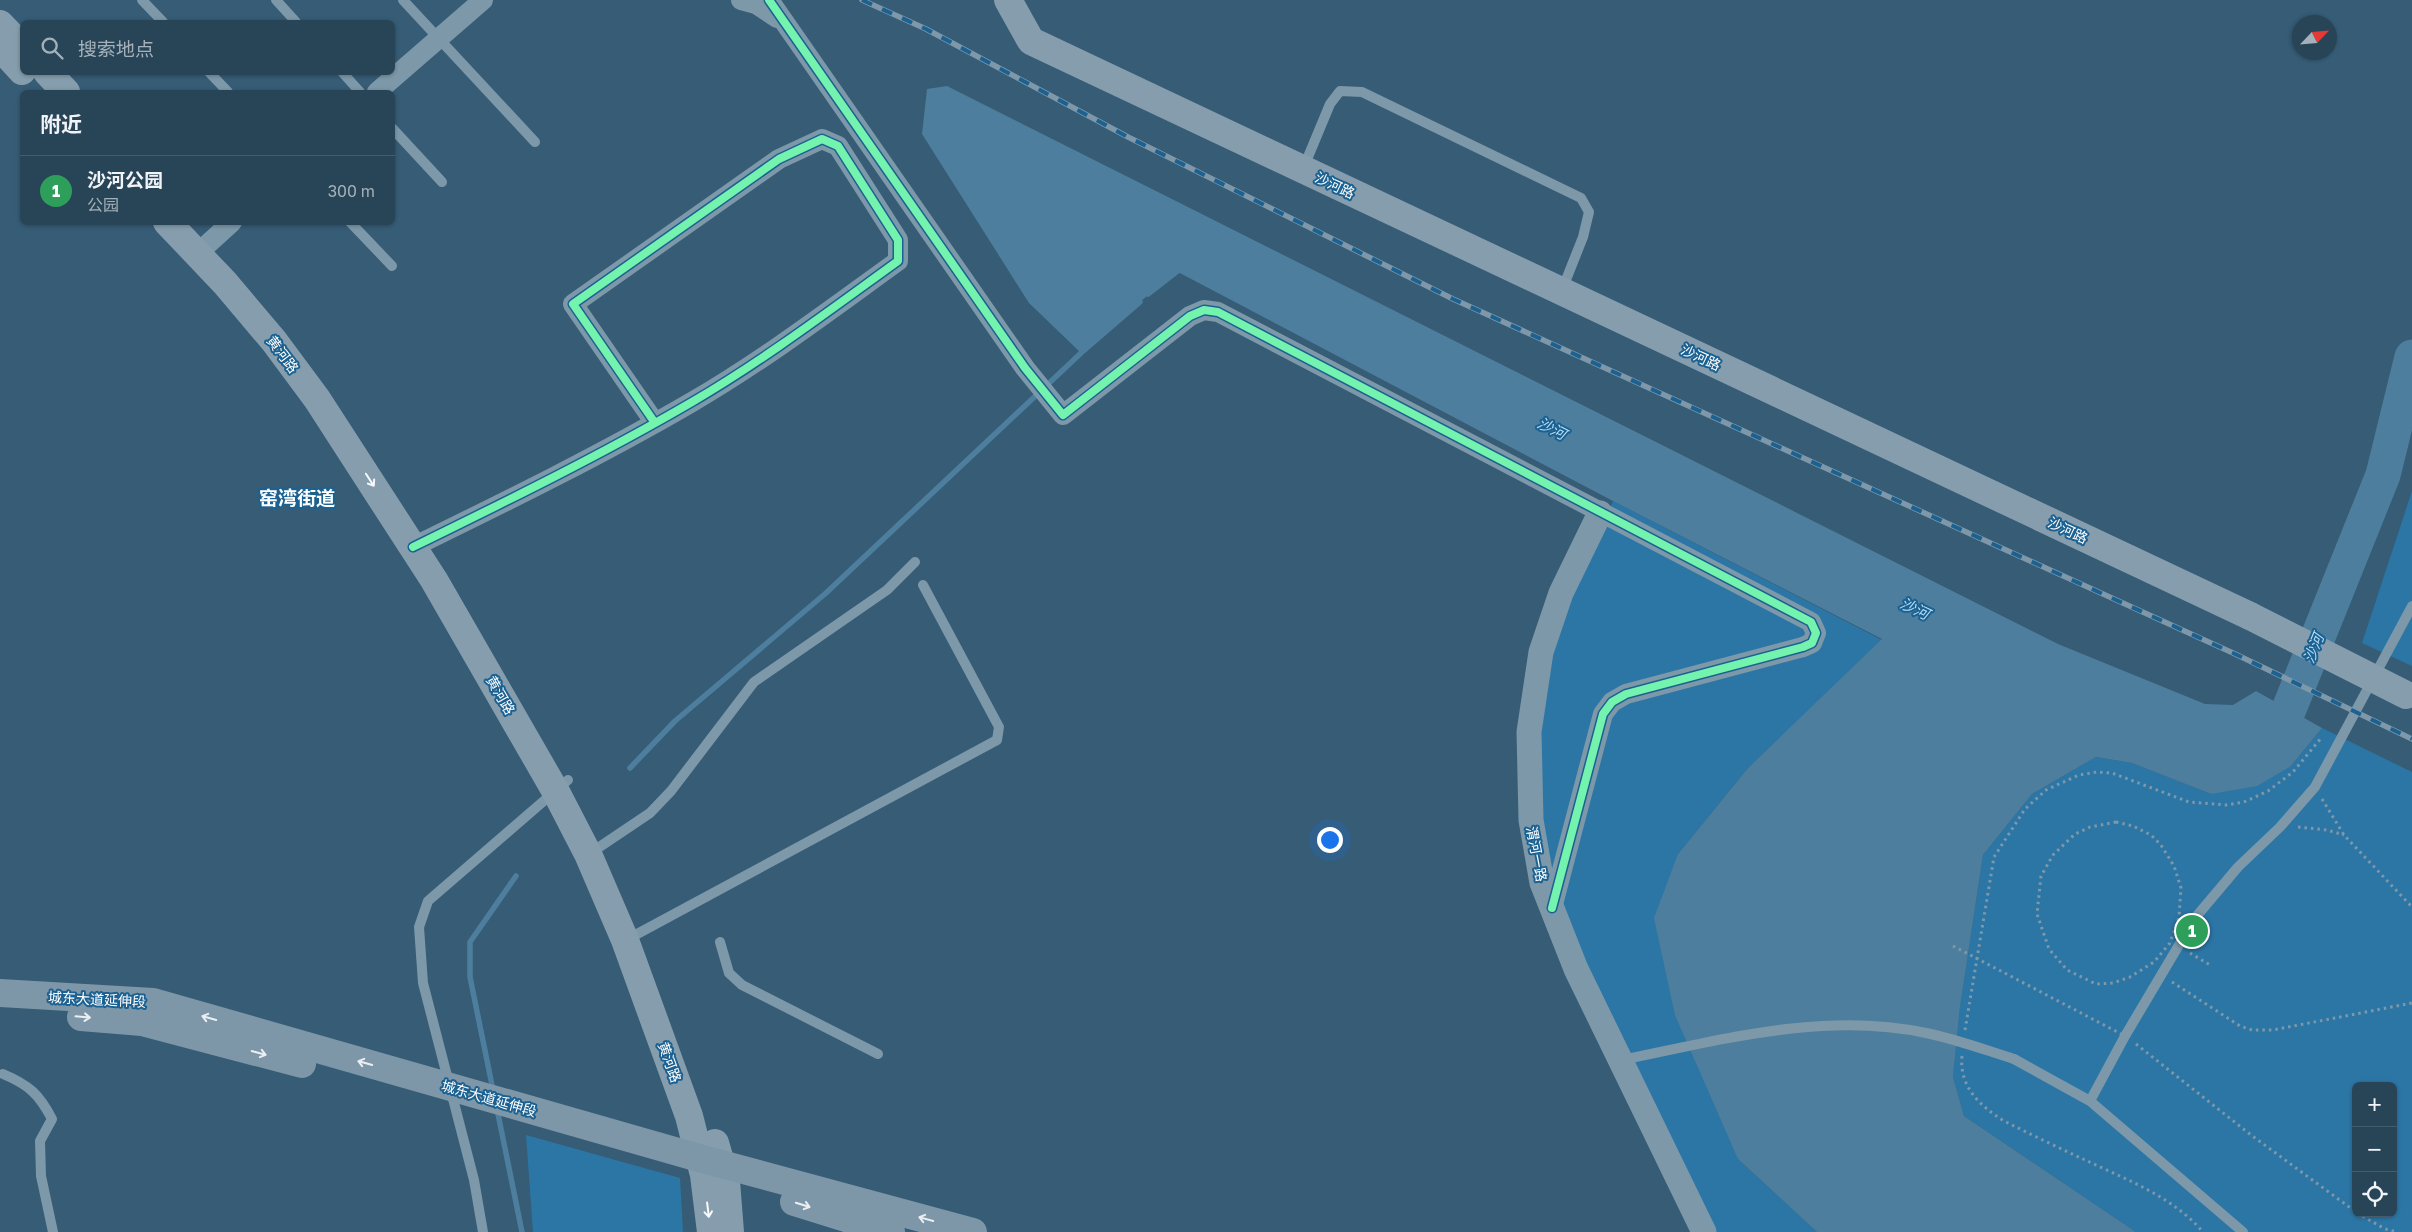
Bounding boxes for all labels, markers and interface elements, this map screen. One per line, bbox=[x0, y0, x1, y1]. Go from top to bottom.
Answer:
north arrow bbox=[2292, 15, 2337, 60]
search box bbox=[20, 20, 395, 75]
icon: search bbox=[38, 34, 66, 62]
text: 搜索地点 bbox=[78, 37, 154, 60]
text: 附近 bbox=[40, 111, 82, 137]
text: 沙河公园 bbox=[87, 168, 163, 191]
street label: 沙河路 bbox=[1312, 168, 1358, 202]
text: 1 bbox=[52, 181, 60, 201]
text: 300 m bbox=[328, 181, 375, 201]
text: 公园 bbox=[87, 195, 119, 215]
street label: 黄河路 bbox=[264, 332, 302, 376]
street label: 沙河路 bbox=[1678, 340, 1724, 374]
water label: 沙河 bbox=[1535, 413, 1572, 444]
one-way arrow bbox=[364, 473, 375, 487]
district label: 窑湾街道 bbox=[259, 486, 335, 509]
street label: 沙河路 bbox=[2045, 513, 2091, 547]
water label: 沙河 bbox=[1898, 594, 1935, 624]
water label: 沙河 bbox=[2299, 628, 2328, 665]
street label: 黄河路 bbox=[483, 673, 519, 717]
street label: 渭河一路 bbox=[1523, 825, 1551, 883]
your location bbox=[1317, 827, 1343, 853]
pin: 1 bbox=[2176, 912, 2208, 950]
street label: 城东大道延伸段 bbox=[48, 988, 146, 1010]
one-way arrow bbox=[75, 1012, 91, 1022]
one-way arrow bbox=[201, 1013, 217, 1023]
street label: 黄河路 bbox=[655, 1039, 685, 1085]
one-way arrow bbox=[251, 1049, 267, 1058]
one-way arrow bbox=[358, 1057, 374, 1067]
street label: 城东大道延伸段 bbox=[440, 1076, 538, 1120]
map controls bbox=[2352, 1082, 2397, 1217]
button: + bbox=[2352, 1082, 2397, 1127]
button: − bbox=[2352, 1127, 2397, 1172]
button: locate bbox=[2352, 1172, 2397, 1217]
one-way arrow bbox=[795, 1200, 811, 1210]
one-way arrow bbox=[703, 1202, 713, 1218]
one-way arrow bbox=[919, 1214, 935, 1224]

